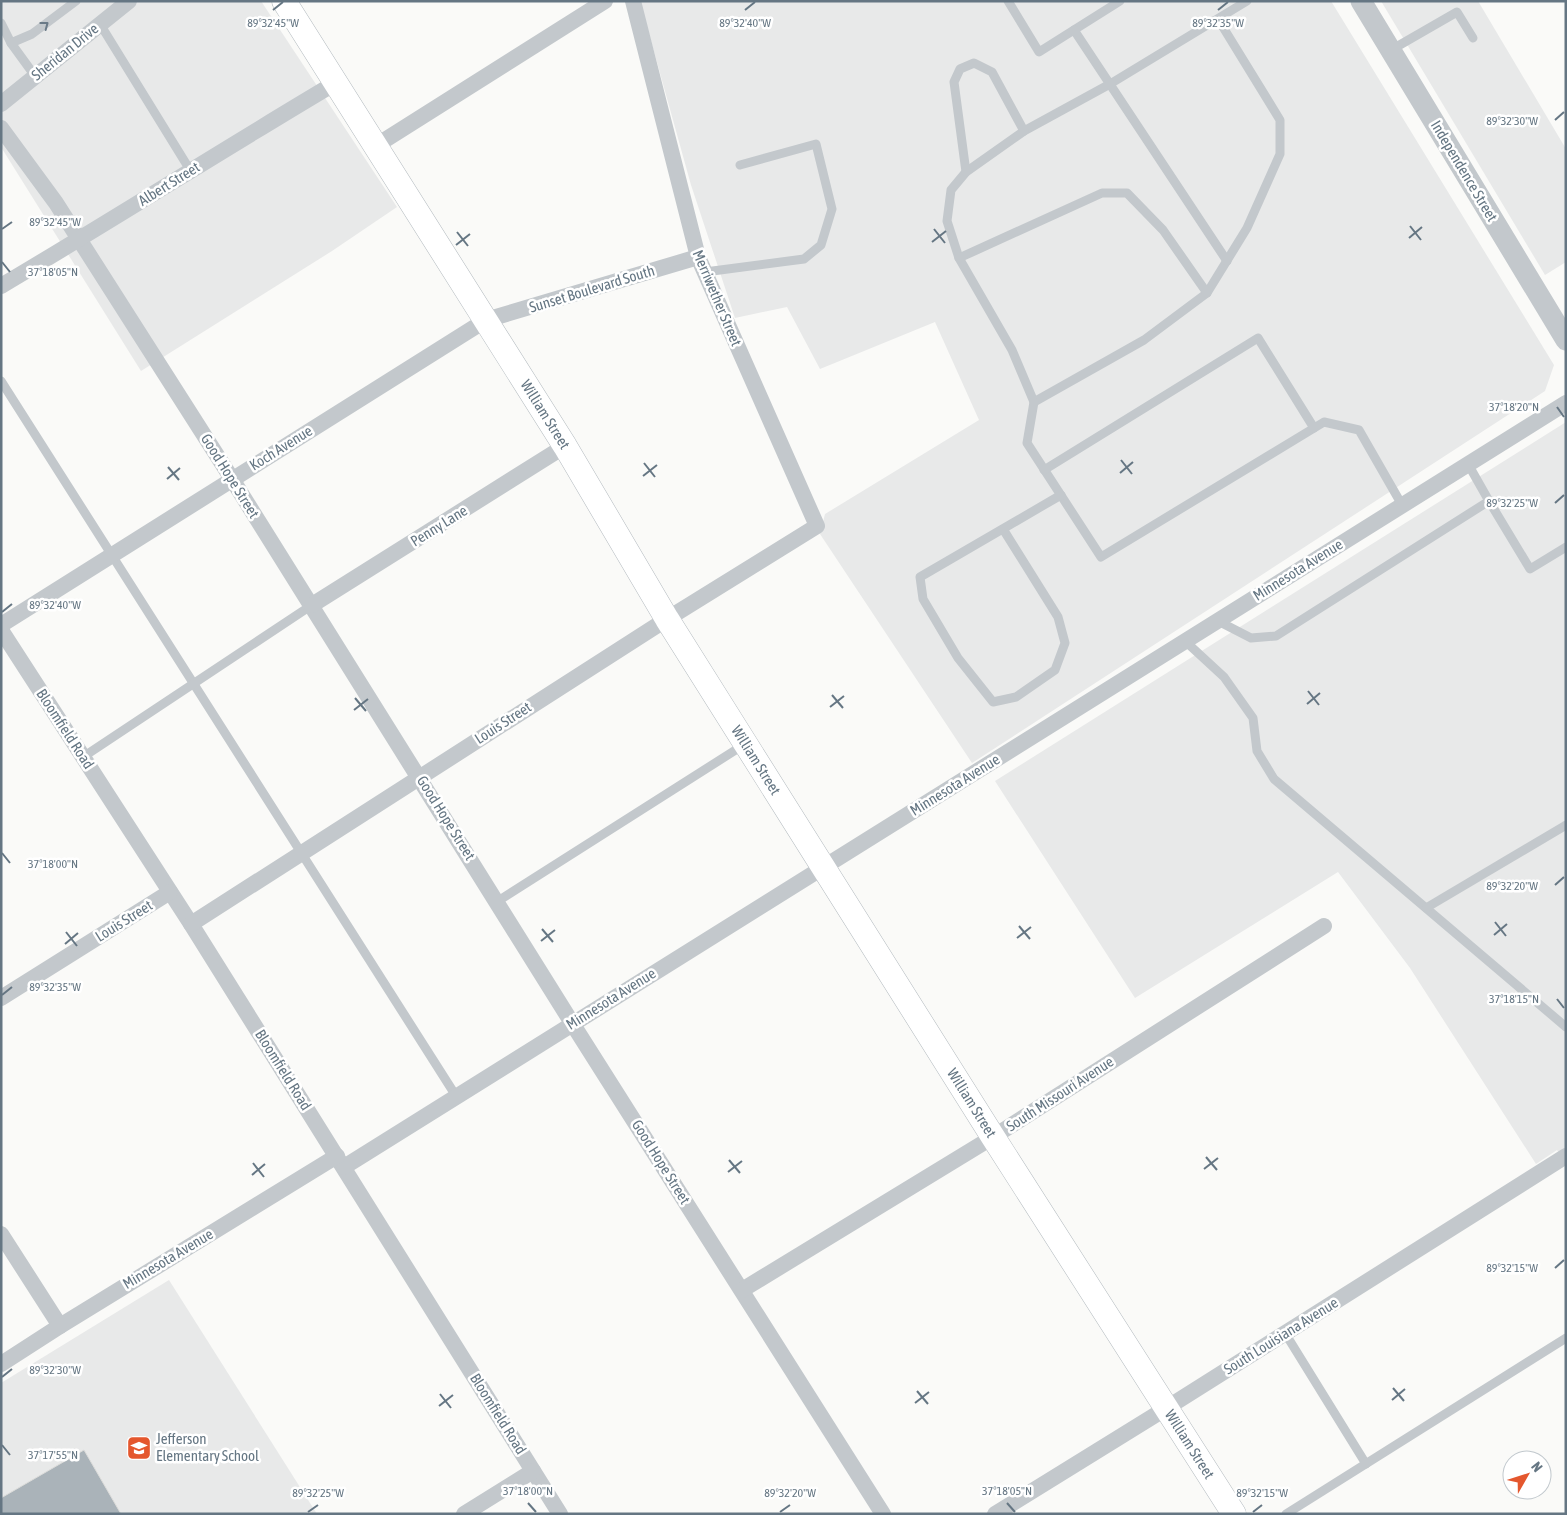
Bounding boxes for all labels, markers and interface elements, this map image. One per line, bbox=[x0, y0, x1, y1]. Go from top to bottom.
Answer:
text: 89°32'45"W bbox=[247, 16, 299, 30]
text: 89°32'40"W bbox=[719, 16, 771, 30]
text: 89°32'35"W bbox=[1192, 16, 1244, 30]
street label: Sheridan Drive bbox=[28, 19, 102, 84]
one-way arrow bbox=[39, 22, 48, 30]
text: 89°32'30"W bbox=[1486, 114, 1538, 128]
street label: Independence Street bbox=[1428, 117, 1501, 224]
street label: Albert Street bbox=[135, 158, 202, 209]
text: 89°32'45"W bbox=[29, 215, 81, 229]
street label: Merriwether Street bbox=[690, 247, 745, 348]
street label: Sunset Boulevard South bbox=[527, 261, 656, 316]
text: 37°18'05"N bbox=[28, 265, 78, 279]
street label: William Street bbox=[517, 376, 574, 452]
text: 37°18'20"N bbox=[1489, 400, 1539, 414]
street label: Koch Avenue bbox=[246, 422, 315, 473]
street label: Good Hope Street bbox=[198, 431, 263, 521]
text: 89°32'25"W bbox=[1486, 496, 1538, 510]
street label: Penny Lane bbox=[407, 501, 470, 550]
street label: Minnesota Avenue bbox=[1250, 535, 1346, 604]
text: 89°32'40"W bbox=[29, 598, 81, 612]
street label: Bloomfield Road bbox=[33, 686, 98, 772]
street label: Louis Street bbox=[471, 698, 534, 747]
street label: William Street bbox=[728, 722, 784, 798]
street label: Minnesota Avenue bbox=[907, 750, 1003, 819]
street label: Good Hope Street bbox=[414, 773, 479, 863]
text: 37°18'00"N bbox=[28, 857, 78, 871]
text: 89°32'20"W bbox=[1486, 879, 1538, 893]
street label: Louis Street bbox=[92, 896, 155, 945]
street label: Minnesota Avenue bbox=[563, 964, 659, 1033]
text: 89°32'35"W bbox=[29, 980, 81, 994]
text: 37°18'15"N bbox=[1489, 992, 1539, 1006]
street label: Bloomfield Road bbox=[252, 1026, 315, 1113]
street label: South Missouri Avenue bbox=[1003, 1053, 1117, 1135]
street label: William Street bbox=[944, 1065, 1000, 1141]
street label: Good Hope Street bbox=[629, 1117, 694, 1207]
street label: Minnesota Avenue bbox=[120, 1225, 216, 1292]
text: 89°32'15"W bbox=[1486, 1261, 1538, 1275]
street label: South Louisiana Avenue bbox=[1221, 1293, 1341, 1378]
text: 89°32'30"W bbox=[29, 1363, 81, 1377]
street label: Bloomfield Road bbox=[467, 1370, 530, 1457]
street label: William Street bbox=[1162, 1406, 1218, 1482]
place label: Jefferson Elementary School bbox=[156, 1430, 259, 1464]
school or university icon: Jefferson Elementary School bbox=[126, 1435, 152, 1461]
text: 37°17'55"N bbox=[28, 1448, 78, 1462]
north arrow bbox=[1502, 1450, 1552, 1500]
text: N bbox=[1528, 1459, 1546, 1475]
text: 37°18'00"N bbox=[503, 1484, 553, 1498]
text: 37°18'05"N bbox=[982, 1484, 1032, 1498]
text: 89°32'25"W bbox=[292, 1486, 344, 1500]
text: 89°32'20"W bbox=[764, 1486, 816, 1500]
text: 89°32'15"W bbox=[1236, 1486, 1288, 1500]

